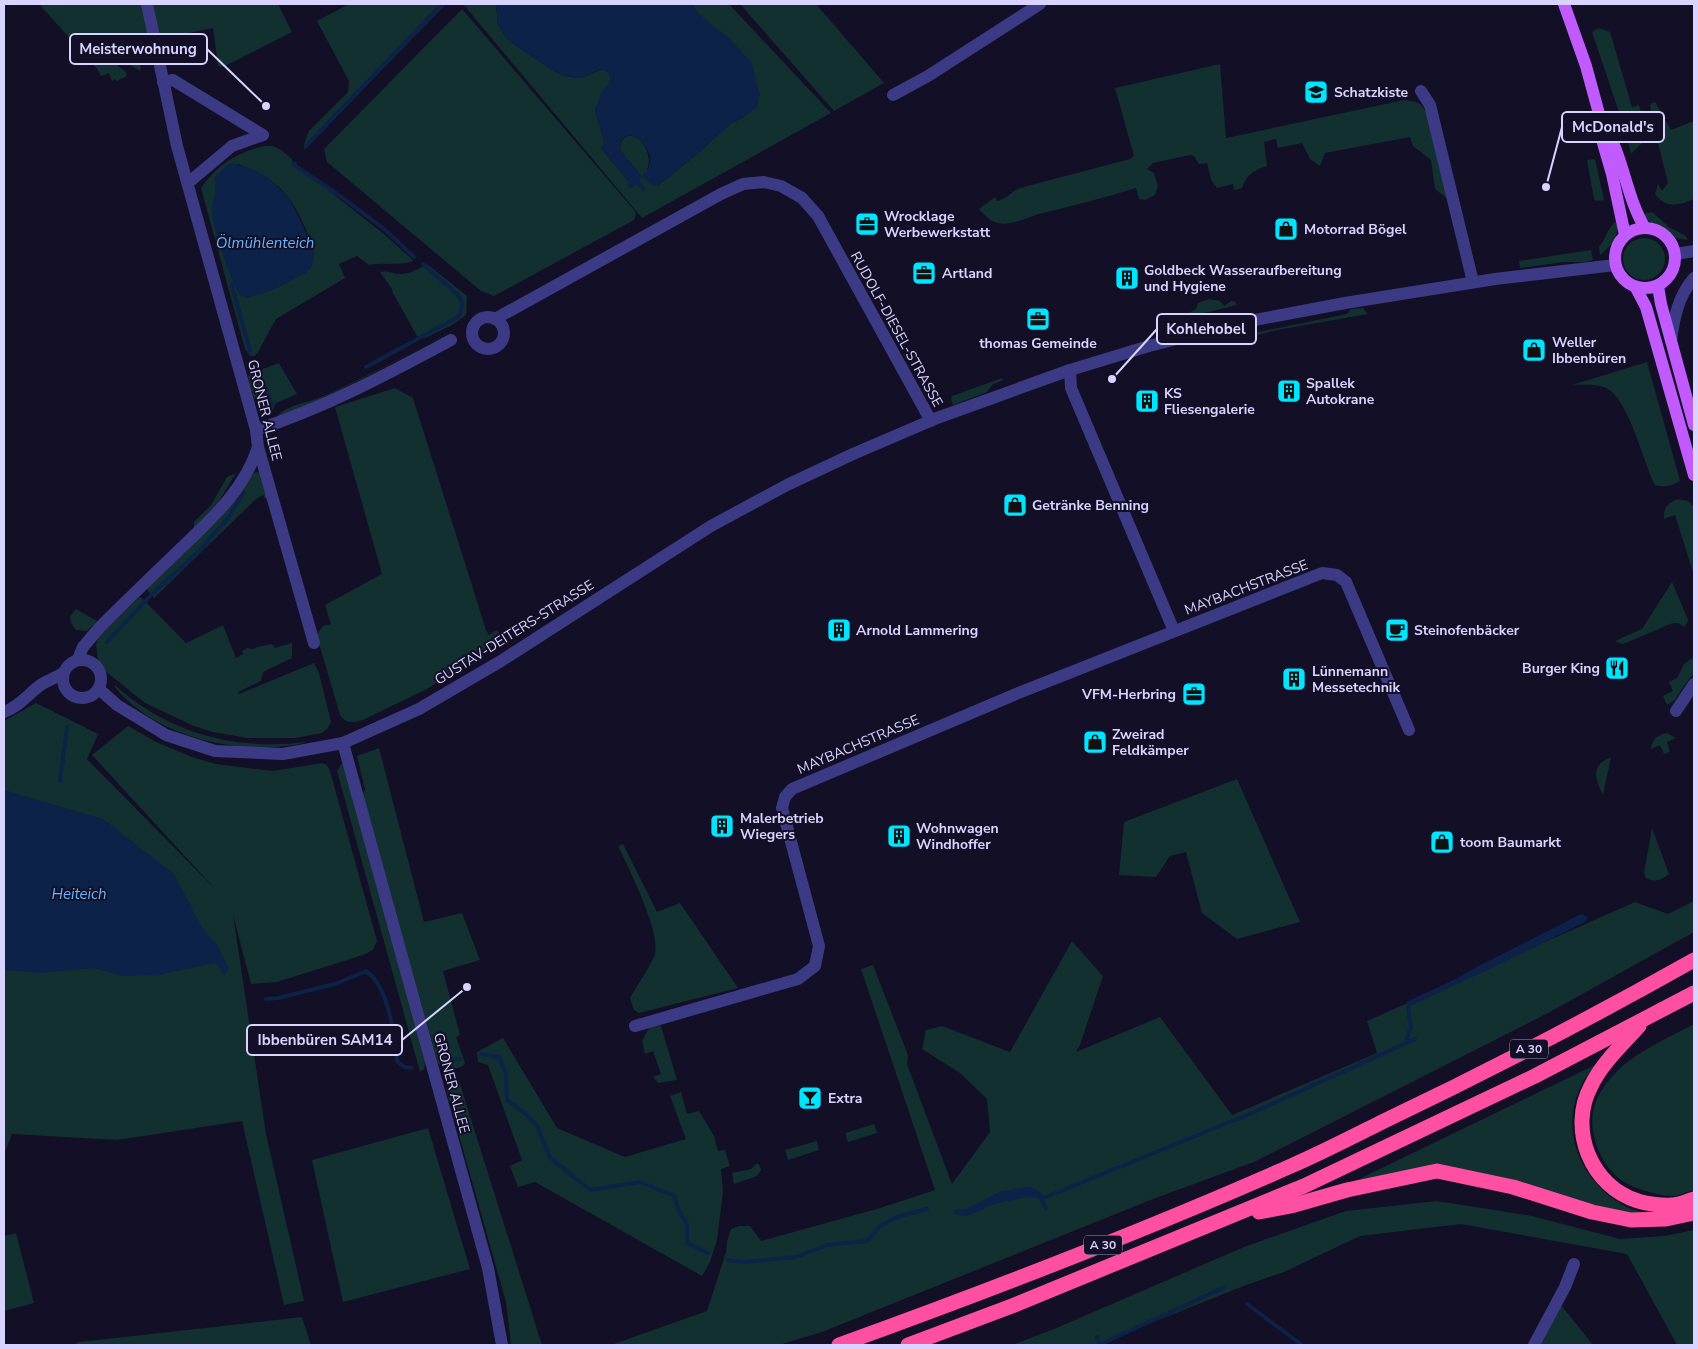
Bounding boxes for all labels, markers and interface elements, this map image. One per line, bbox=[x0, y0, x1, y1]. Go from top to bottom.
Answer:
callout: Meisterwohnung bbox=[70, 34, 207, 64]
text: Meisterwohnung bbox=[79, 39, 197, 59]
school or university icon: Schatzkiste bbox=[1303, 79, 1329, 105]
place label: Schatzkiste bbox=[1334, 83, 1408, 102]
callout: McDonald's bbox=[1562, 112, 1664, 142]
text: McDonald's bbox=[1572, 117, 1654, 137]
place label: Wrocklage Werbewerkstatt bbox=[884, 207, 991, 242]
office icon: Wrocklage Werbewerkstatt bbox=[854, 211, 880, 237]
shop icon: Motorrad Bögel bbox=[1273, 216, 1299, 242]
place label: Motorrad Bögel bbox=[1304, 220, 1407, 239]
water label: Ölmühlenteich bbox=[216, 233, 314, 253]
street label: RUDOLF-DIESEL-STRASSE bbox=[846, 248, 947, 410]
office icon: Artland bbox=[911, 260, 937, 286]
place label: Goldbeck Wasseraufbereitung und Hygiene bbox=[1144, 261, 1342, 296]
place label: Artland bbox=[942, 264, 992, 283]
building icon: Goldbeck Wasseraufbereitung und Hygiene bbox=[1114, 265, 1140, 291]
office icon: thomas Gemeinde bbox=[1025, 306, 1051, 332]
callout: Kohlehobel bbox=[1157, 314, 1256, 344]
text: Kohlehobel bbox=[1166, 319, 1246, 339]
place label: Weller Ibbenbüren bbox=[1552, 333, 1626, 368]
place label: thomas Gemeinde bbox=[979, 334, 1097, 353]
shop icon: Weller Ibbenbüren bbox=[1521, 337, 1547, 363]
street label: GRONER ALLEE bbox=[243, 358, 286, 463]
place label: Spallek Autokrane bbox=[1306, 374, 1375, 409]
building icon: Spallek Autokrane bbox=[1276, 378, 1302, 404]
place label: KS Fliesengalerie bbox=[1164, 384, 1255, 419]
building icon: KS Fliesengalerie bbox=[1134, 388, 1160, 414]
shop icon: Getränke Benning bbox=[1002, 492, 1028, 518]
place label: Getränke Benning bbox=[1032, 496, 1149, 515]
street label: MAYBACHSTRASSE bbox=[1182, 555, 1311, 620]
street label: GUSTAV-DEITERS-STRASSE bbox=[431, 576, 597, 689]
building icon: Arnold Lammering bbox=[826, 617, 852, 643]
cafe icon: Steinofenbäcker bbox=[1384, 617, 1410, 643]
place label: Arnold Lammering bbox=[856, 621, 978, 640]
place label: Steinofenbäcker bbox=[1414, 621, 1520, 640]
restaurant icon: Burger King bbox=[1604, 655, 1630, 681]
place label: Burger King bbox=[1522, 659, 1600, 678]
place label: Lünnemann Messetechnik bbox=[1312, 662, 1400, 697]
building icon: Lünnemann Messetechnik bbox=[1281, 666, 1307, 692]
office icon: VFM-Herbring bbox=[1181, 681, 1207, 707]
place label: VFM-Herbring bbox=[1081, 685, 1176, 704]
street label: MAYBACHSTRASSE bbox=[794, 710, 922, 779]
place label: Zweirad Feldkämper bbox=[1112, 725, 1189, 760]
shop icon: Zweirad Feldkämper bbox=[1082, 729, 1108, 755]
place label: Malerbetrieb Wiegers bbox=[740, 809, 824, 844]
building icon: Malerbetrieb Wiegers bbox=[709, 813, 735, 839]
place label: Wohnwagen Windhoffer bbox=[916, 819, 999, 854]
building icon: Wohnwagen Windhoffer bbox=[886, 823, 912, 849]
shop icon: toom Baumarkt bbox=[1429, 829, 1455, 855]
place label: toom Baumarkt bbox=[1460, 833, 1562, 852]
water label: Heiteich bbox=[52, 884, 106, 904]
callout: Ibbenbüren SAM14 bbox=[247, 1025, 402, 1055]
text: Ibbenbüren SAM14 bbox=[257, 1030, 393, 1050]
street label: GRONER ALLEE bbox=[429, 1031, 474, 1136]
road number: A 30 bbox=[1510, 1040, 1548, 1058]
bar icon: Extra bbox=[797, 1085, 823, 1111]
place label: Extra bbox=[828, 1089, 862, 1108]
road number: A 30 bbox=[1084, 1236, 1122, 1254]

